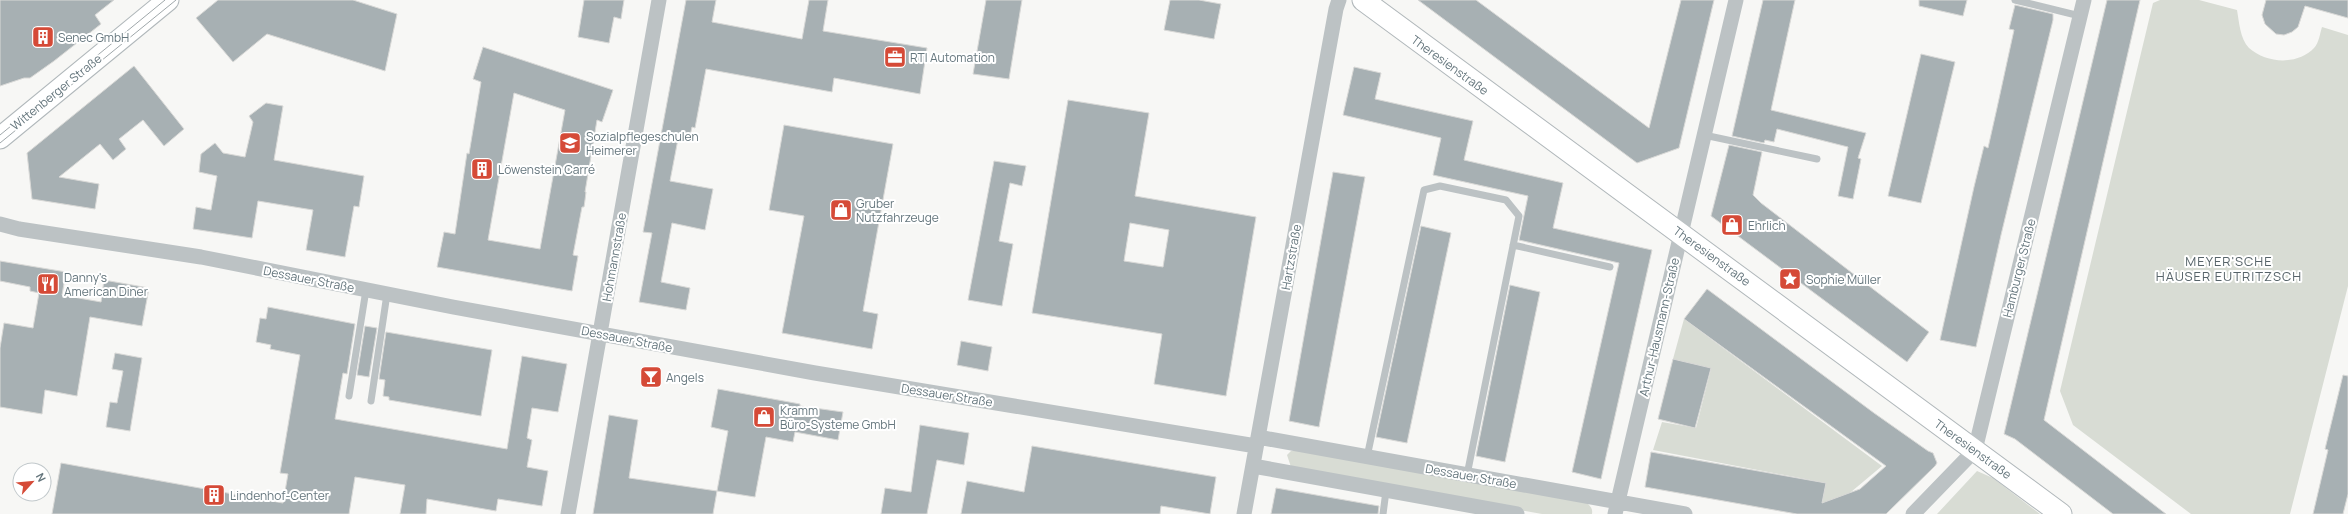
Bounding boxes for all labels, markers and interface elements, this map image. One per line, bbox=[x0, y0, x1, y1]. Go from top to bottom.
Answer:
building icon: Senec GmbH bbox=[30, 24, 56, 50]
place label: Senec GmbH bbox=[58, 29, 129, 46]
street label: Theresienstraße bbox=[1408, 31, 1492, 99]
office icon: RTI Automation bbox=[882, 44, 908, 70]
place label: RTI Automation bbox=[910, 49, 995, 66]
street label: Wittenberger Straße bbox=[7, 50, 105, 134]
place label: Sozialpflegeschulen Heimerer bbox=[586, 128, 699, 159]
school or university icon: Sozialpflegeschulen Heimerer bbox=[557, 130, 583, 156]
building icon: Löwenstein Carré bbox=[469, 156, 495, 182]
place label: Löwenstein Carré bbox=[498, 161, 595, 178]
place label: Gruber Nutzfahrzeuge bbox=[856, 195, 939, 226]
shop icon: Gruber Nutzfahrzeuge bbox=[828, 197, 854, 223]
street label: Hohmannstraße bbox=[598, 211, 630, 303]
shop icon: Ehrlich bbox=[1719, 212, 1745, 238]
place label: Ehrlich bbox=[1748, 217, 1786, 234]
street label: Hamburger Straße bbox=[1998, 217, 2040, 319]
street label: Theresienstraße bbox=[1670, 222, 1754, 290]
street label: Hartzstraße bbox=[1277, 223, 1305, 291]
district label: MEYER'SCHE HÄUSER EUTRITZSCH bbox=[2156, 252, 2302, 285]
street label: Arthur-Hausmann-Straße bbox=[1635, 256, 1683, 398]
street label: Dessauer Straße bbox=[262, 262, 356, 296]
place icon: Sophie Müller bbox=[1777, 266, 1803, 292]
place label: Danny's American Diner bbox=[64, 269, 149, 300]
restaurant icon: Danny's American Diner bbox=[35, 271, 61, 297]
place label: Sophie Müller bbox=[1806, 271, 1882, 288]
street label: Dessauer Straße bbox=[580, 322, 674, 356]
bar icon: Angels bbox=[638, 364, 664, 390]
place label: Angels bbox=[666, 369, 704, 386]
street label: Dessauer Straße bbox=[900, 379, 994, 411]
place label: Kramm Büro-Systeme GmbH bbox=[780, 402, 896, 433]
shop icon: Kramm Büro-Systeme GmbH bbox=[751, 404, 777, 430]
street label: Theresienstraße bbox=[1931, 415, 2015, 483]
street label: Dessauer Straße bbox=[1424, 460, 1518, 492]
north arrow bbox=[12, 462, 52, 502]
text: N bbox=[33, 470, 50, 484]
building icon: Lindenhof-Center bbox=[201, 482, 227, 508]
place label: Lindenhof-Center bbox=[230, 487, 330, 504]

